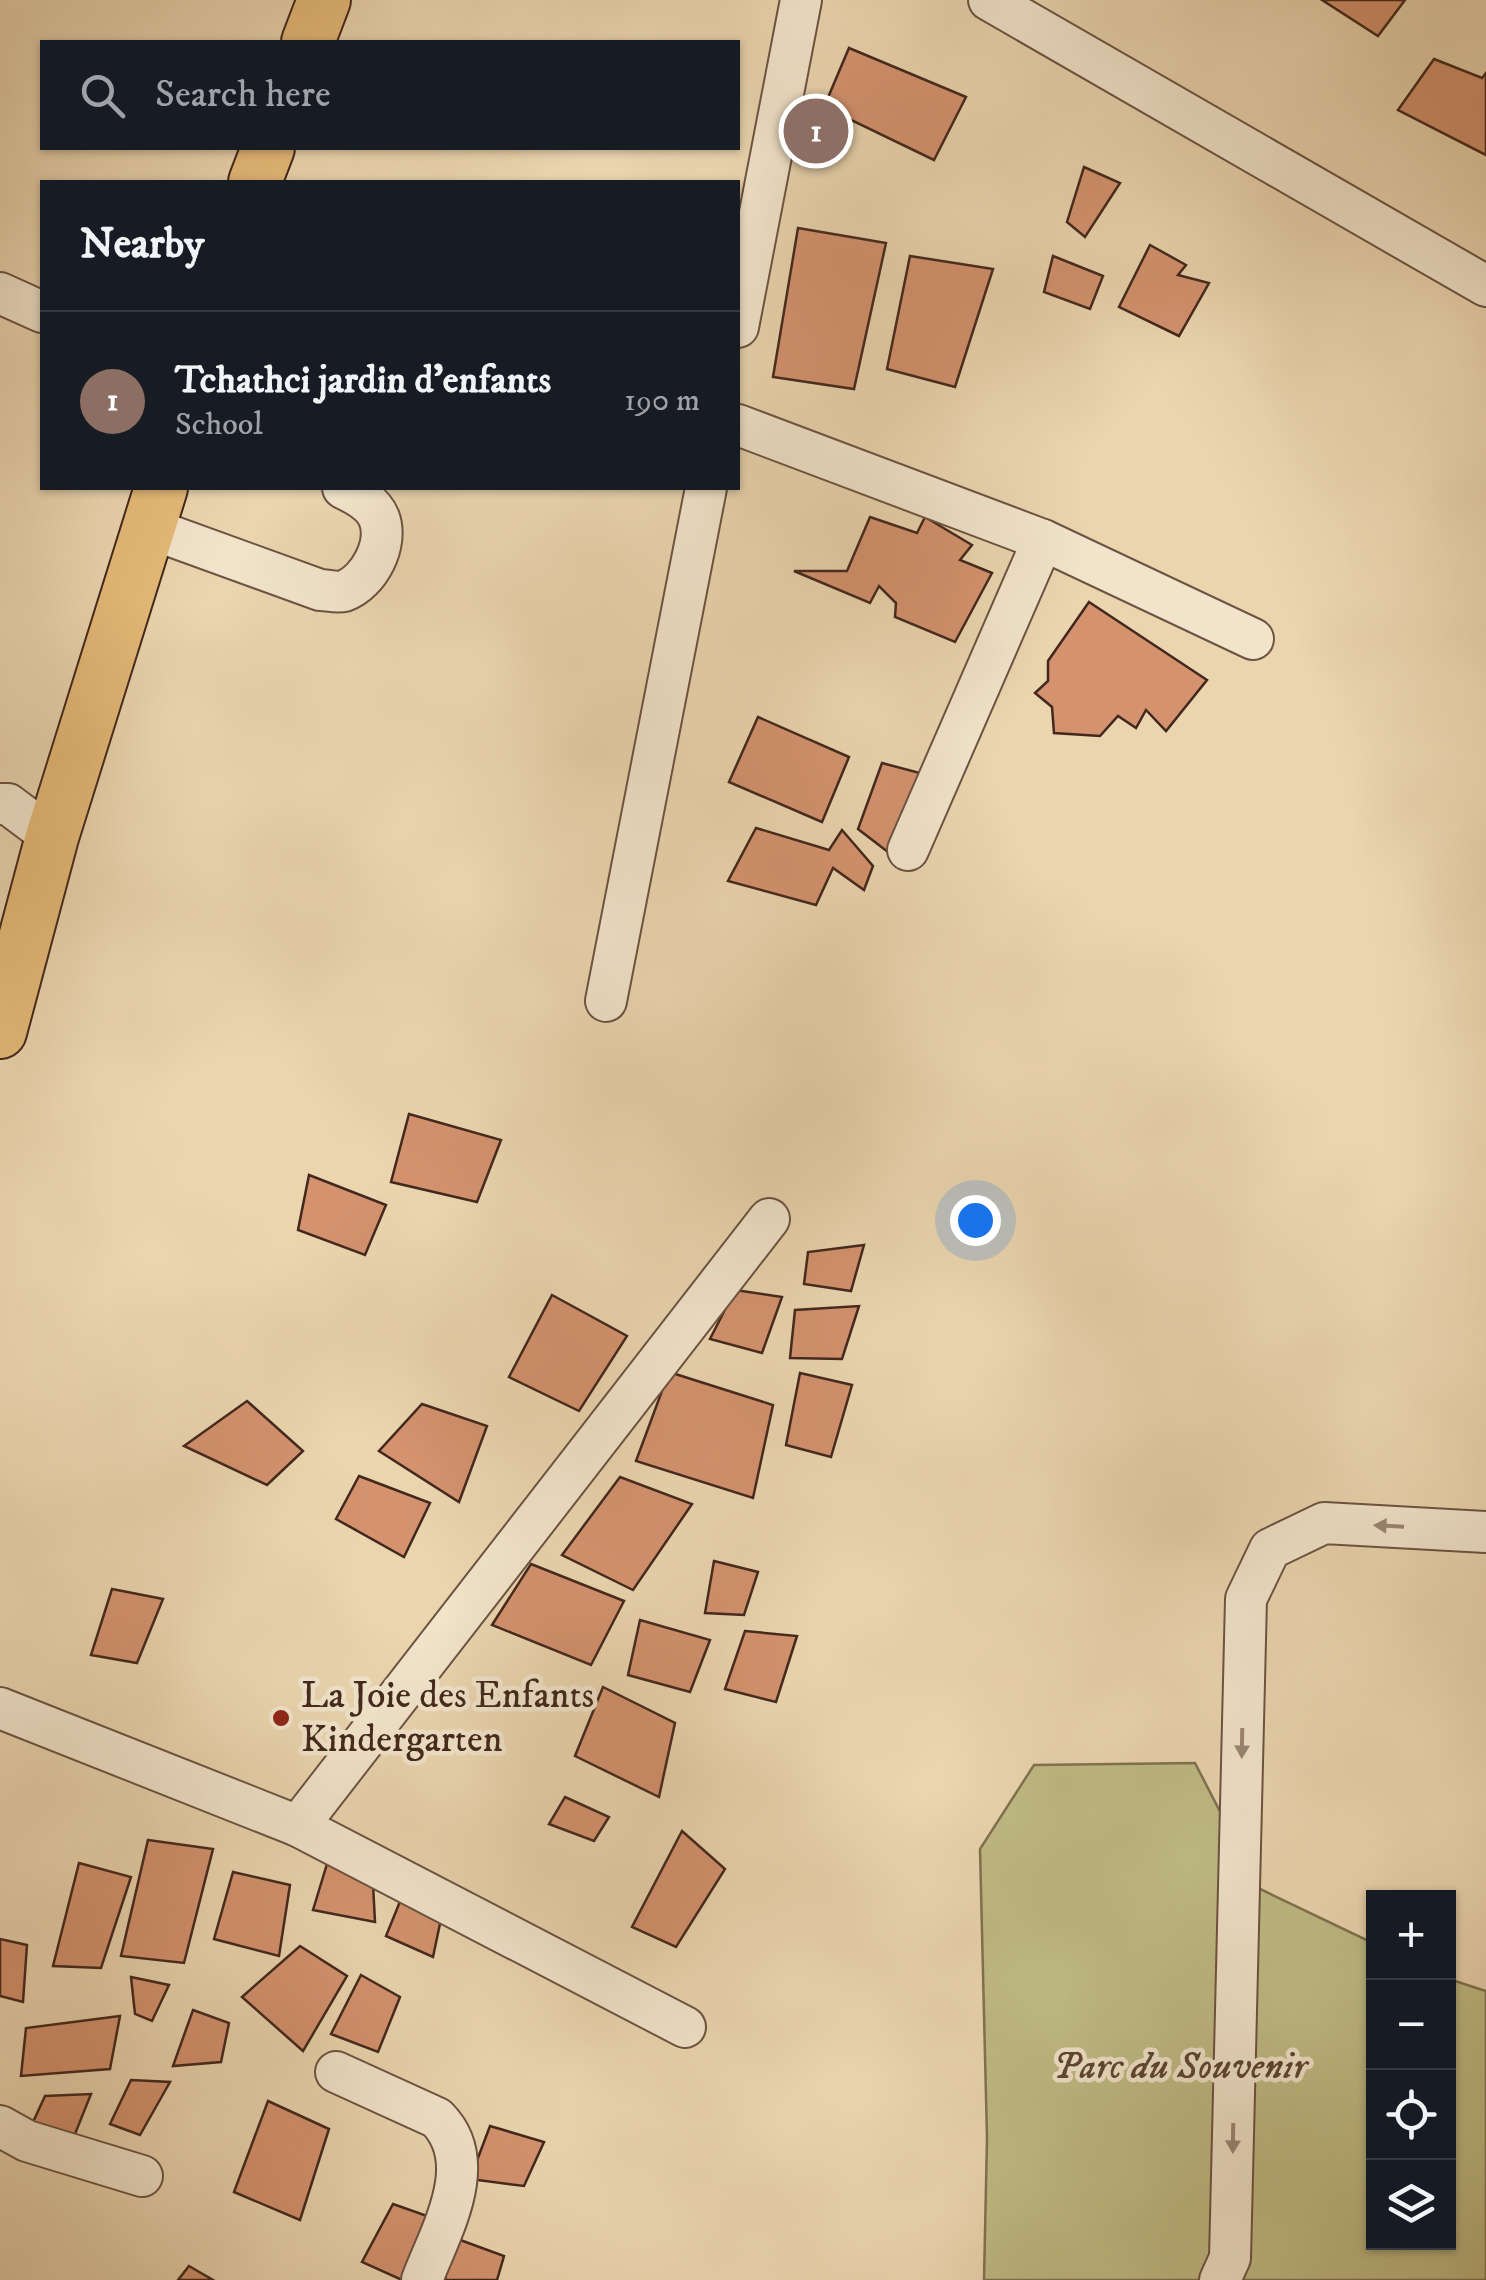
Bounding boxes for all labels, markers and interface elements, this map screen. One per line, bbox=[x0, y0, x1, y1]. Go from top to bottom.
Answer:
search box bbox=[40, 40, 740, 150]
icon: search bbox=[75, 68, 130, 123]
text: Search here bbox=[155, 71, 331, 119]
pin: 1 bbox=[784, 94, 848, 168]
text: Nearby bbox=[80, 219, 204, 271]
text: Tchathci jardin d'enfants bbox=[175, 357, 551, 405]
text: 1 bbox=[107, 381, 118, 421]
text: 190 m bbox=[624, 381, 700, 421]
text: School bbox=[175, 405, 263, 445]
your location bbox=[950, 1195, 1001, 1246]
one-way arrow bbox=[1372, 1518, 1404, 1534]
place label: La Joie des Enfants Kindergarten bbox=[301, 1672, 594, 1764]
marker: La Joie des Enfants Kindergarten bbox=[270, 1707, 292, 1729]
one-way arrow bbox=[1234, 1728, 1250, 1760]
map controls bbox=[1366, 1890, 1456, 2250]
button: + bbox=[1366, 1890, 1456, 1980]
button: − bbox=[1366, 1980, 1456, 2070]
park label: Parc du Souvenir bbox=[1053, 2043, 1310, 2091]
button: locate bbox=[1366, 2070, 1456, 2160]
one-way arrow bbox=[1224, 2123, 1240, 2155]
button: layers bbox=[1366, 2160, 1456, 2250]

